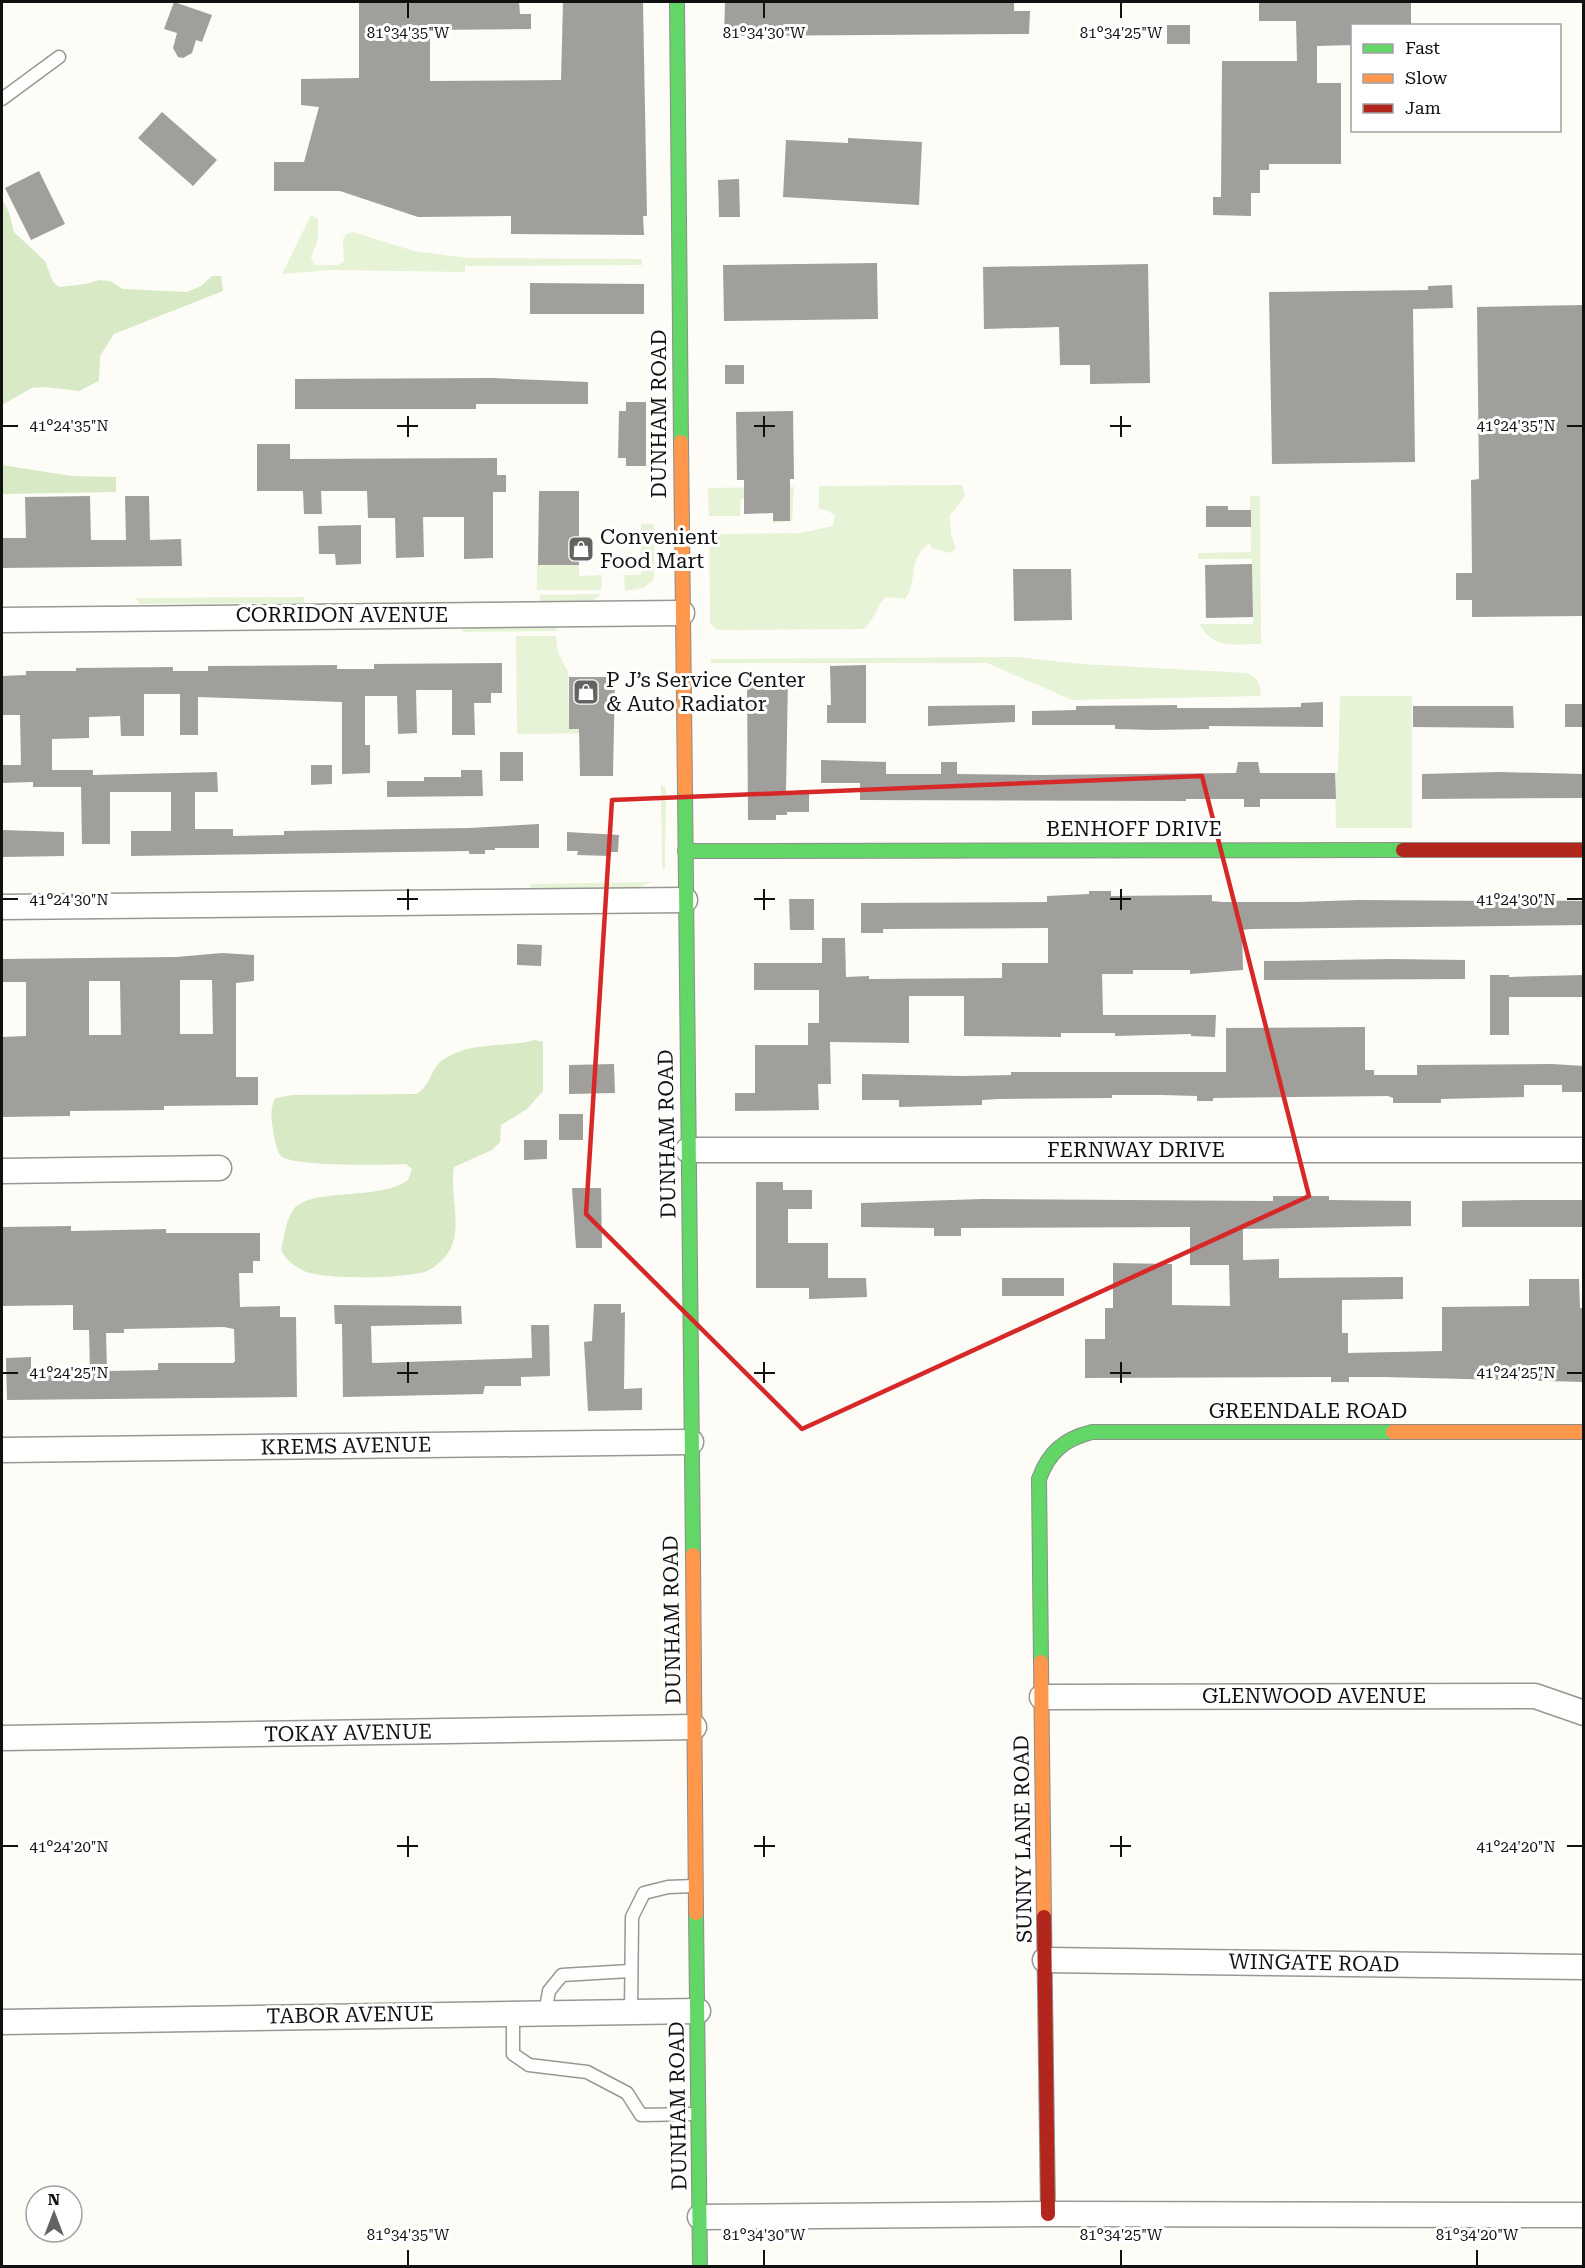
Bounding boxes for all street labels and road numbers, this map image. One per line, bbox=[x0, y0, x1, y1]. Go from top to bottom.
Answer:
street label: DUNHAM ROAD bbox=[647, 329, 671, 499]
street label: CORRIDON AVENUE bbox=[236, 603, 448, 627]
street label: BENHOFF DRIVE bbox=[1046, 817, 1222, 841]
street label: DUNHAM ROAD bbox=[654, 1049, 680, 1219]
street label: FERNWAY DRIVE bbox=[1047, 1138, 1225, 1162]
street label: GREENDALE ROAD bbox=[1209, 1399, 1407, 1423]
street label: KREMS AVENUE bbox=[261, 1433, 431, 1459]
street label: DUNHAM ROAD bbox=[659, 1535, 685, 1705]
street label: GLENWOOD AVENUE bbox=[1202, 1684, 1426, 1708]
street label: TOKAY AVENUE bbox=[264, 1720, 432, 1746]
street label: SUNNY LANE ROAD bbox=[1009, 1735, 1037, 1943]
street label: WINGATE ROAD bbox=[1228, 1950, 1400, 1976]
street label: TABOR AVENUE bbox=[266, 2002, 434, 2028]
street label: DUNHAM ROAD bbox=[665, 2021, 691, 2191]

